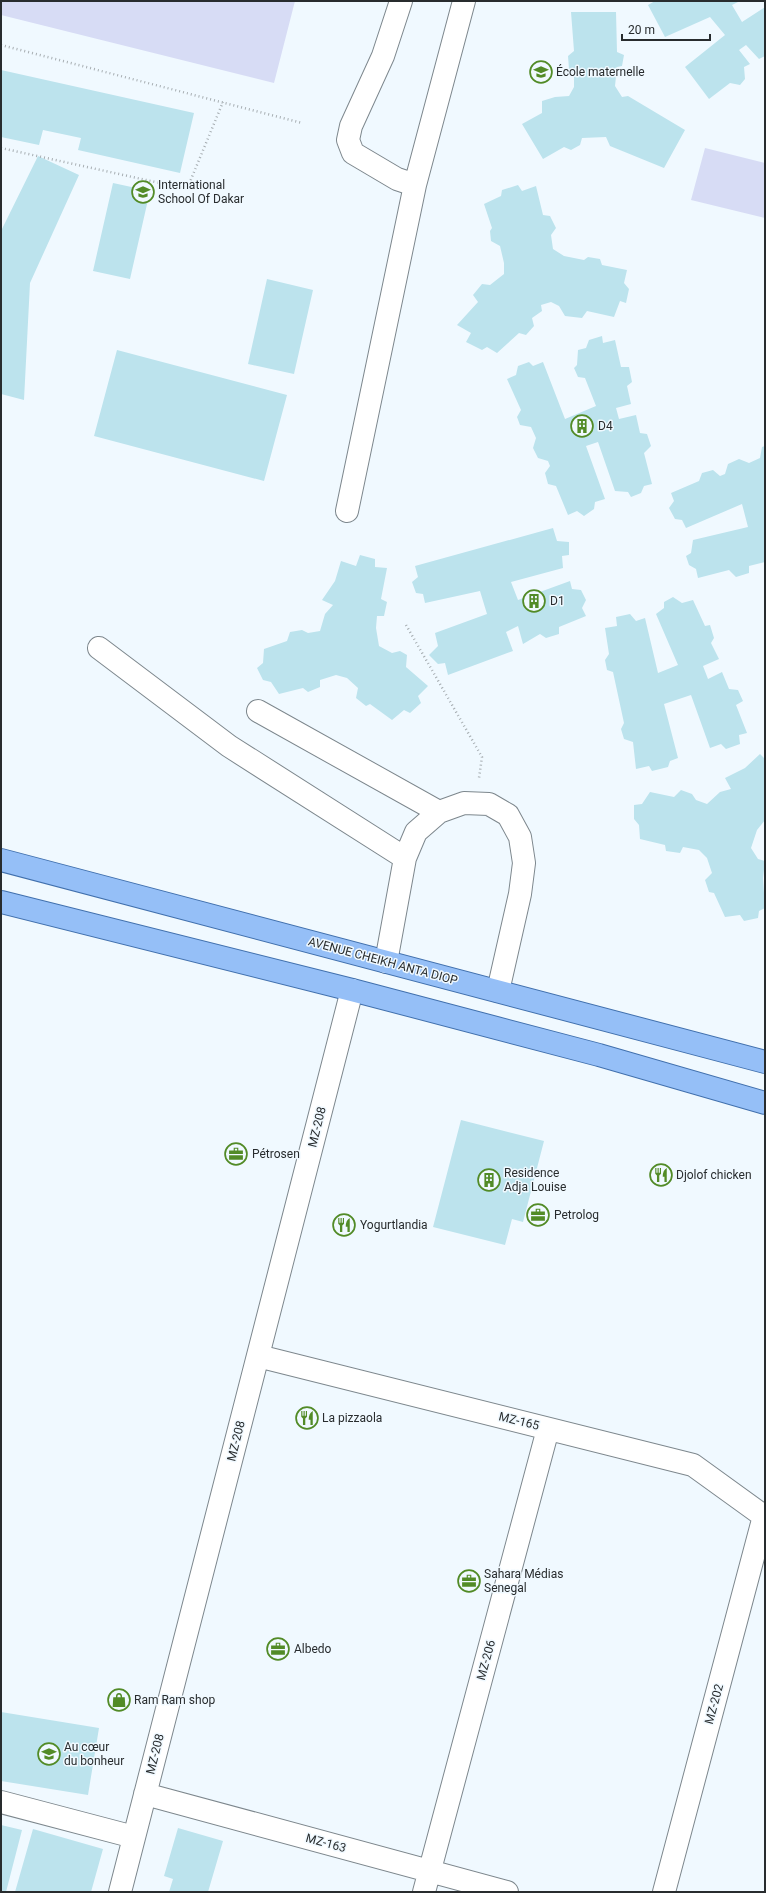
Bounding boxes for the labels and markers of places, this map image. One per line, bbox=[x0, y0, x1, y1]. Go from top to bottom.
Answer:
school or university icon: École maternelle bbox=[528, 59, 554, 85]
place label: École maternelle bbox=[556, 64, 645, 79]
place label: International School Of Dakar bbox=[158, 178, 244, 206]
school or university icon: International School Of Dakar bbox=[130, 179, 156, 205]
building icon: D4 bbox=[569, 413, 595, 439]
place label: D4 bbox=[598, 419, 613, 433]
building icon: D1 bbox=[521, 588, 547, 614]
place label: D1 bbox=[550, 594, 565, 608]
office icon: Pétrosen bbox=[223, 1141, 249, 1167]
place label: Pétrosen bbox=[252, 1147, 300, 1161]
restaurant icon: Djolof chicken bbox=[648, 1162, 674, 1188]
place label: Residence Adja Louise bbox=[504, 1166, 566, 1194]
building icon: Residence Adja Louise bbox=[476, 1167, 502, 1193]
place label: Djolof chicken bbox=[676, 1168, 752, 1182]
office icon: Petrolog bbox=[525, 1202, 551, 1228]
place label: Petrolog bbox=[554, 1208, 599, 1222]
restaurant icon: Yogurtlandia bbox=[331, 1212, 357, 1238]
place label: Yogurtlandia bbox=[360, 1218, 428, 1232]
restaurant icon: La pizzaola bbox=[294, 1405, 320, 1431]
place label: La pizzaola bbox=[322, 1411, 382, 1425]
place label: Sahara Médias Senegal bbox=[484, 1567, 563, 1595]
office icon: Sahara Médias Senegal bbox=[456, 1568, 482, 1594]
office icon: Albedo bbox=[265, 1636, 291, 1662]
place label: Albedo bbox=[294, 1642, 332, 1656]
shop icon: Ram Ram shop bbox=[106, 1687, 132, 1713]
place label: Ram Ram shop bbox=[134, 1693, 215, 1707]
place label: Au cœur du bonheur bbox=[64, 1740, 124, 1768]
school or university icon: Au cœur du bonheur bbox=[36, 1741, 62, 1767]

